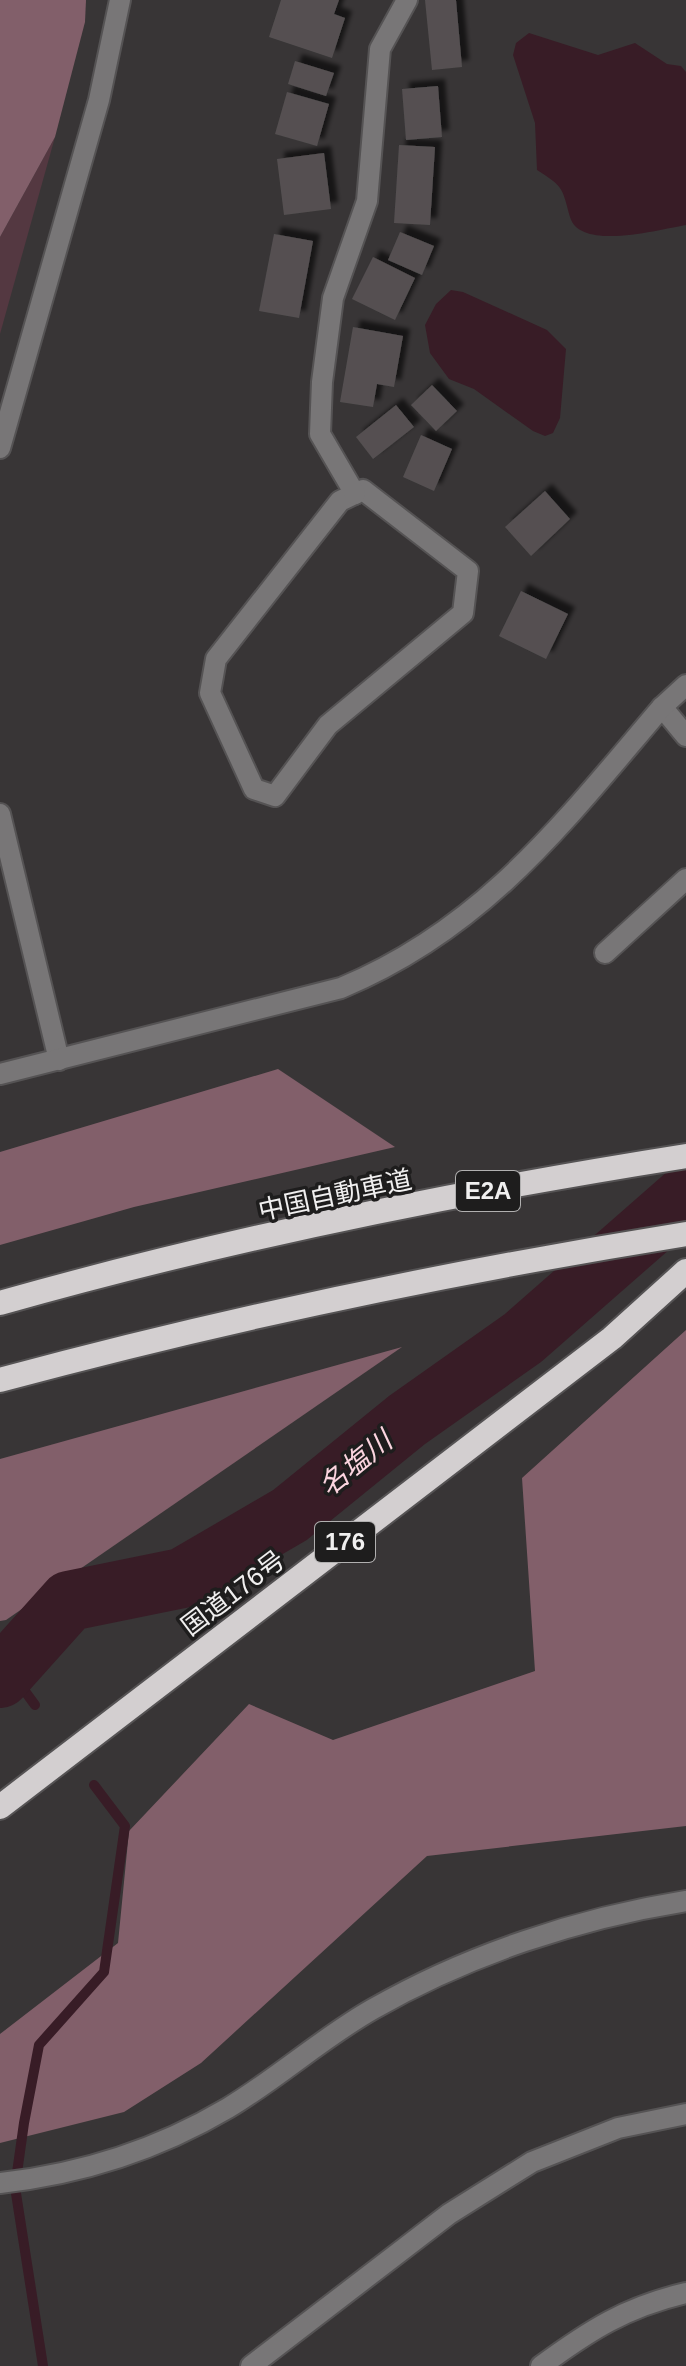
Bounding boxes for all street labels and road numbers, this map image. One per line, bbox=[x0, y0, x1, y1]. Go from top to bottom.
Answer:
street label: 中国自動車道 bbox=[256, 1164, 414, 1226]
road number: E2A bbox=[456, 1171, 520, 1211]
road number: 176 bbox=[315, 1522, 375, 1562]
street label: 国道176号 bbox=[175, 1544, 291, 1642]

